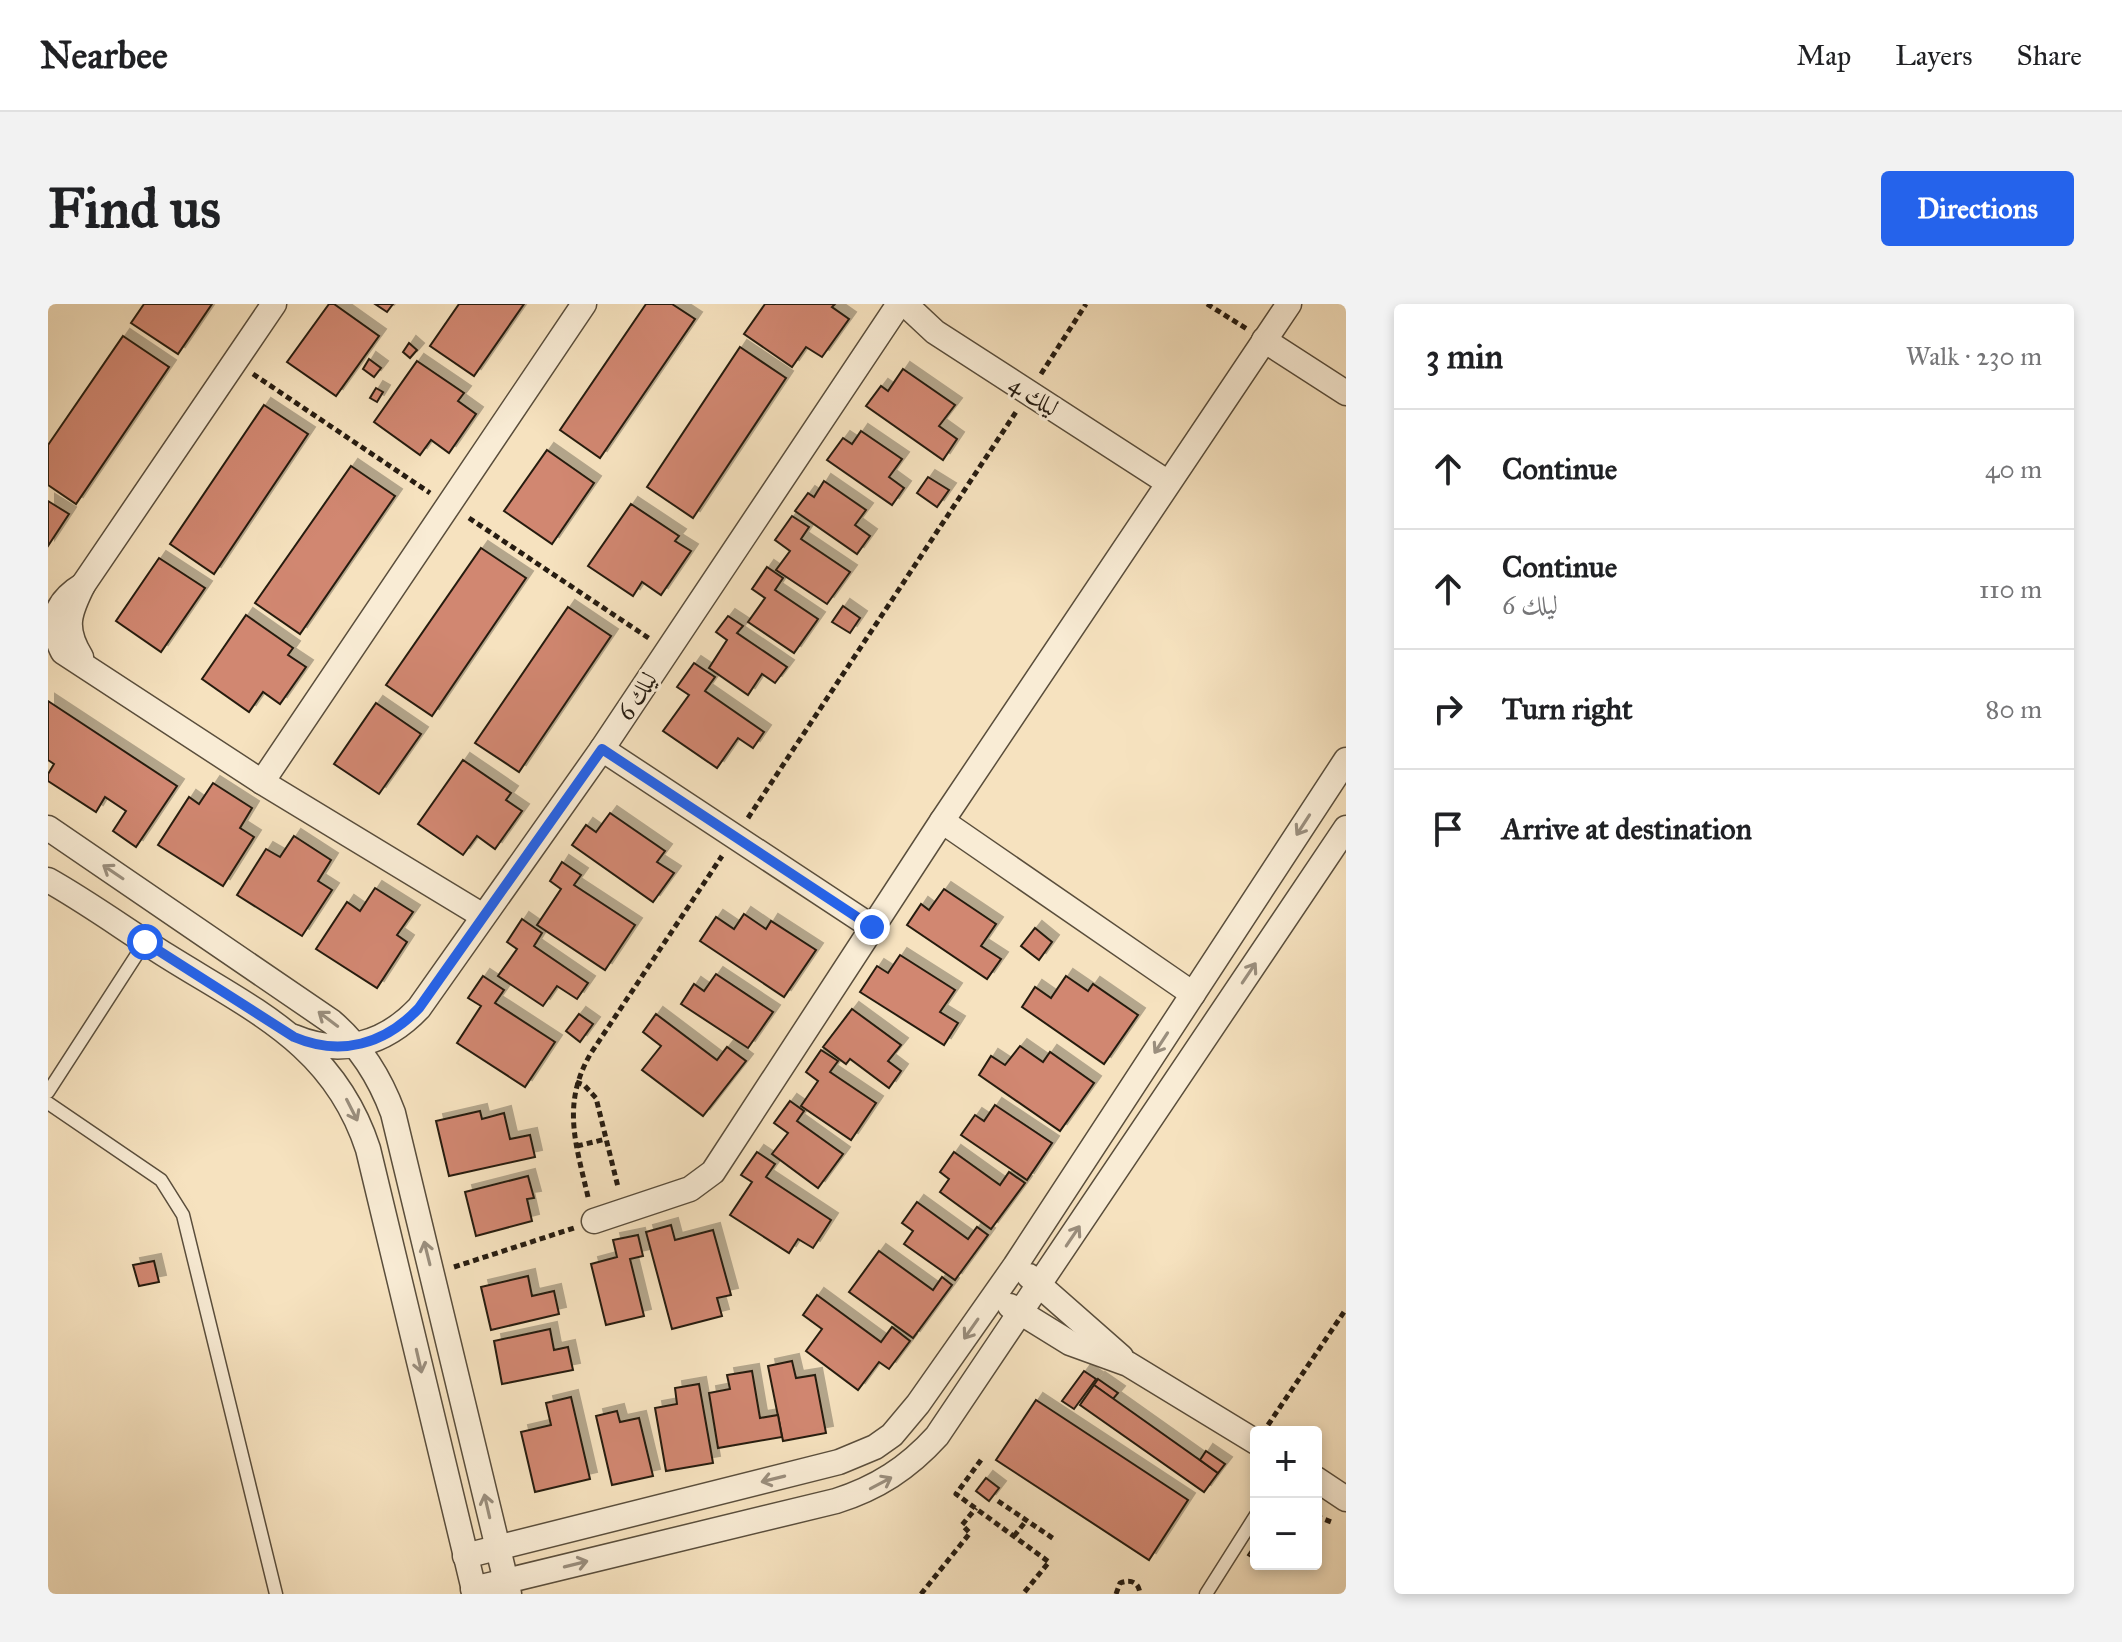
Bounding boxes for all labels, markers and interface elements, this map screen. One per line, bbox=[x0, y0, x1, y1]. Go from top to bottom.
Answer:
text: Nearbee bbox=[40, 32, 168, 78]
text: Map bbox=[1796, 38, 1851, 73]
text: Layers bbox=[1895, 38, 1973, 73]
text: Share bbox=[2017, 38, 2082, 73]
button: Directions bbox=[1881, 171, 2074, 246]
text: Find us bbox=[48, 174, 221, 242]
text: 3 min bbox=[1426, 336, 1503, 377]
text: Walk · 230 m bbox=[1906, 340, 2042, 372]
street label: ليلك 4 bbox=[1004, 369, 1064, 423]
icon: ahead bbox=[1426, 447, 1470, 491]
text: Continue bbox=[1502, 451, 1617, 487]
text: 40 m bbox=[1985, 453, 2042, 485]
text: Continue bbox=[1502, 549, 1617, 585]
icon: ahead bbox=[1426, 567, 1470, 611]
text: 110 m bbox=[1979, 573, 2042, 605]
text: ليلك 6 bbox=[1502, 589, 1558, 621]
street label: ليلك 6 bbox=[610, 666, 664, 726]
icon: right bbox=[1426, 687, 1470, 731]
text: Turn right bbox=[1502, 691, 1633, 727]
text: 80 m bbox=[1986, 693, 2042, 725]
icon: arrive bbox=[1426, 807, 1470, 851]
text: Arrive at destination bbox=[1502, 811, 1752, 847]
one-way arrow bbox=[1295, 814, 1312, 836]
one-way arrow bbox=[103, 864, 125, 881]
route end bbox=[854, 909, 890, 945]
route start bbox=[127, 924, 163, 960]
one-way arrow bbox=[1241, 962, 1257, 984]
one-way arrow bbox=[317, 1011, 339, 1028]
one-way arrow bbox=[1153, 1031, 1169, 1054]
one-way arrow bbox=[345, 1098, 361, 1121]
one-way arrow bbox=[1065, 1225, 1082, 1247]
one-way arrow bbox=[419, 1240, 434, 1266]
one-way arrow bbox=[963, 1318, 979, 1340]
one-way arrow bbox=[412, 1347, 427, 1373]
map controls bbox=[1250, 1426, 1322, 1570]
button: + bbox=[1250, 1426, 1322, 1498]
one-way arrow bbox=[760, 1472, 786, 1487]
one-way arrow bbox=[869, 1474, 892, 1490]
one-way arrow bbox=[479, 1493, 494, 1519]
button: − bbox=[1250, 1498, 1322, 1570]
one-way arrow bbox=[563, 1556, 589, 1571]

